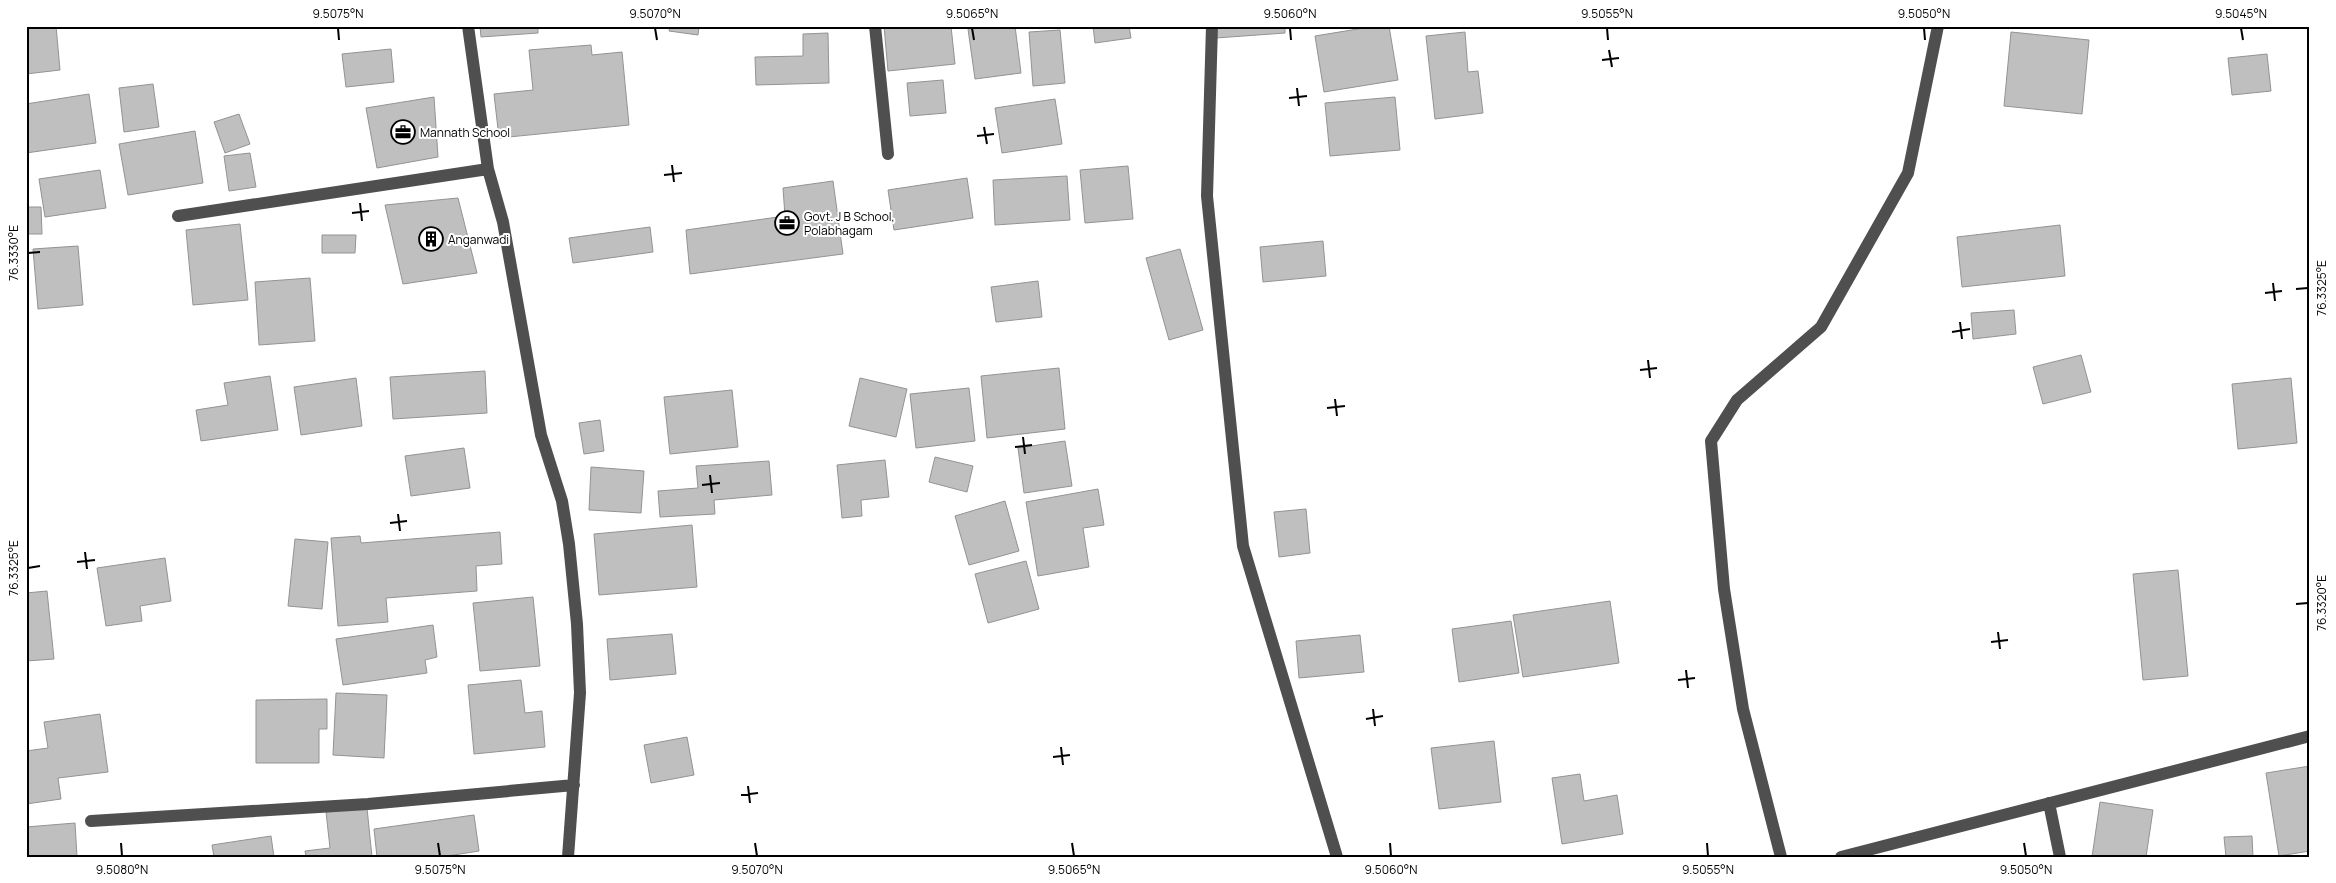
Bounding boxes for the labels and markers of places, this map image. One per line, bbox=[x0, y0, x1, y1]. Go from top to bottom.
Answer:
office icon: Mannath School bbox=[390, 119, 416, 145]
place label: Mannath School bbox=[420, 124, 510, 141]
place label: Govt. J B School, Polabhagam bbox=[804, 208, 895, 239]
office icon: Govt. J B School, Polabhagam bbox=[774, 210, 800, 236]
building icon: Anganwadi bbox=[418, 226, 444, 252]
place label: Anganwadi bbox=[448, 231, 509, 248]

